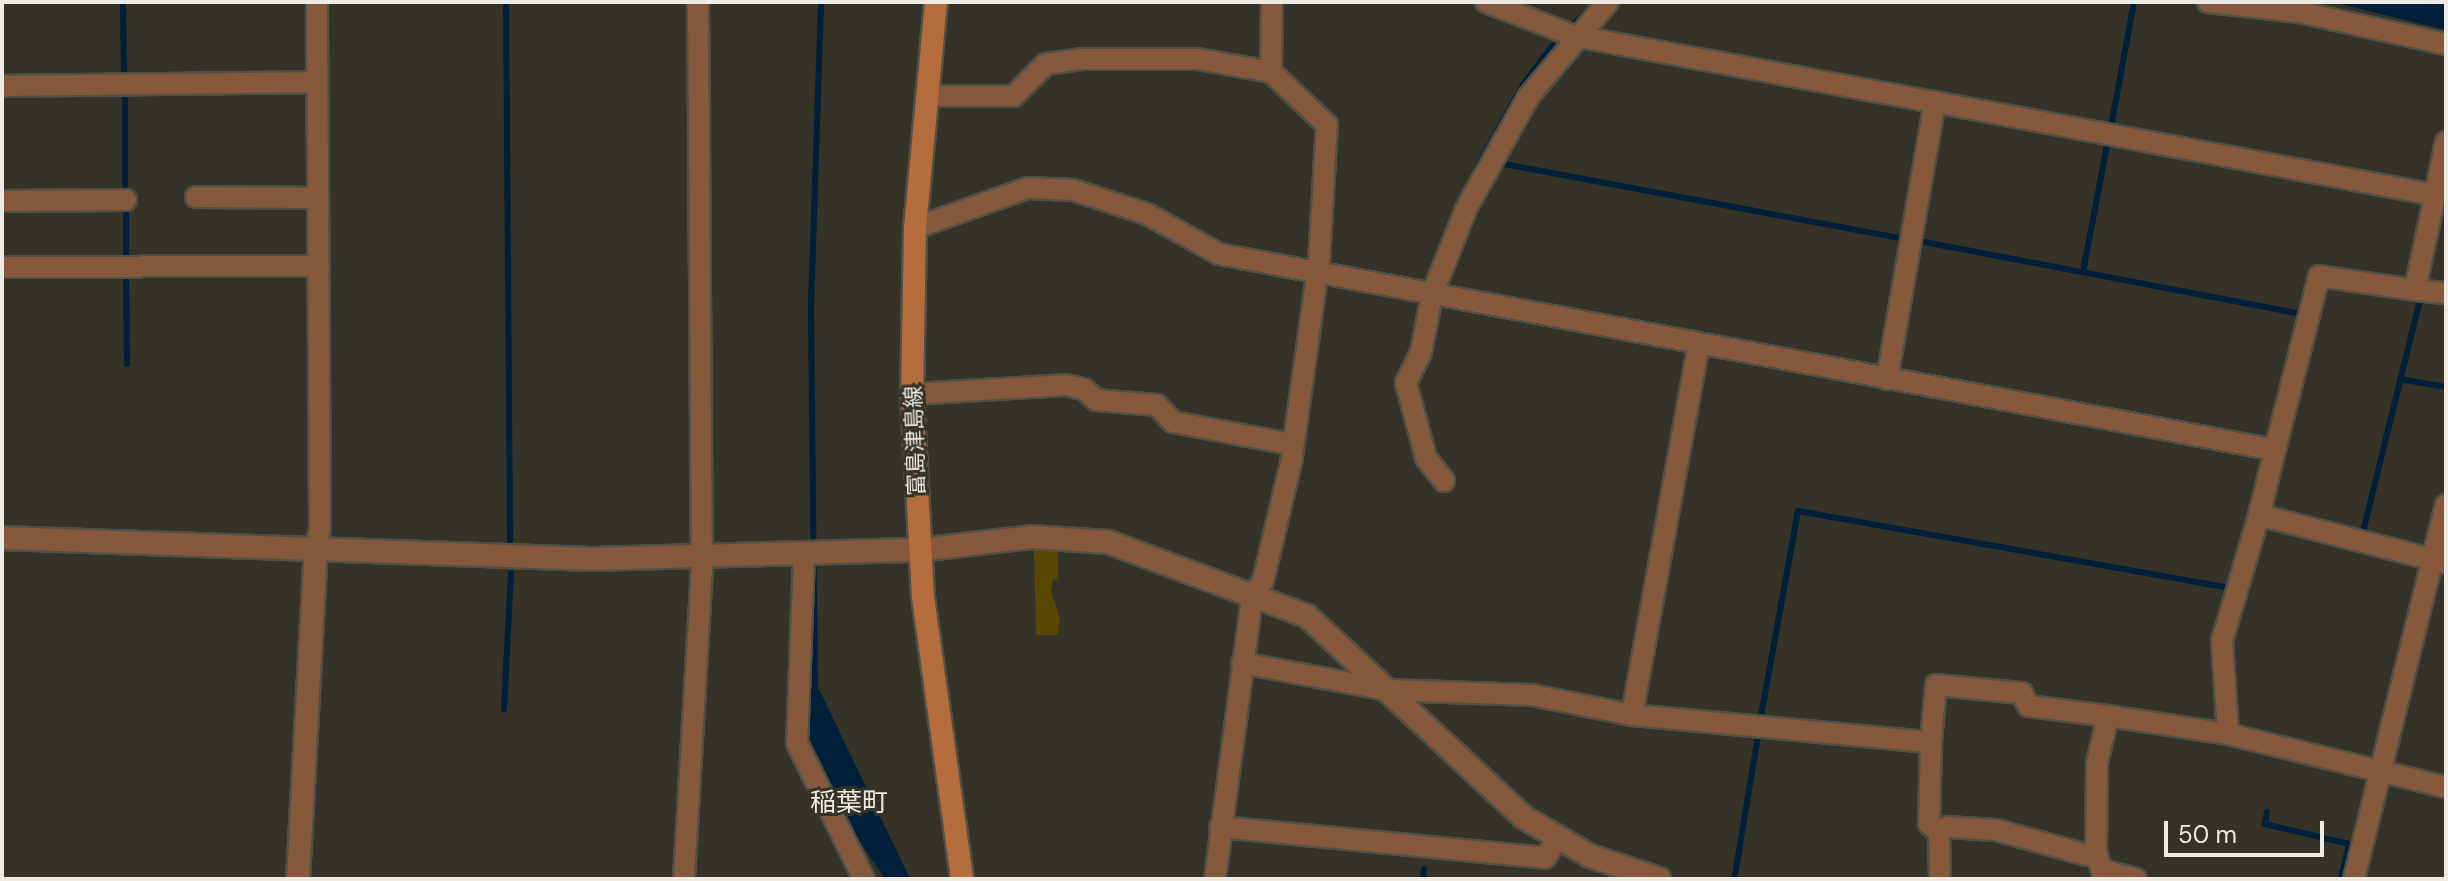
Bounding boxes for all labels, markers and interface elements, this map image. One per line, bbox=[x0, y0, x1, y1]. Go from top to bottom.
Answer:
street label: 富島津島線 bbox=[900, 386, 930, 496]
district label: 稲葉町 bbox=[810, 787, 888, 819]
scale bar bbox=[2168, 805, 2328, 855]
text: 50 m bbox=[2178, 819, 2237, 850]

